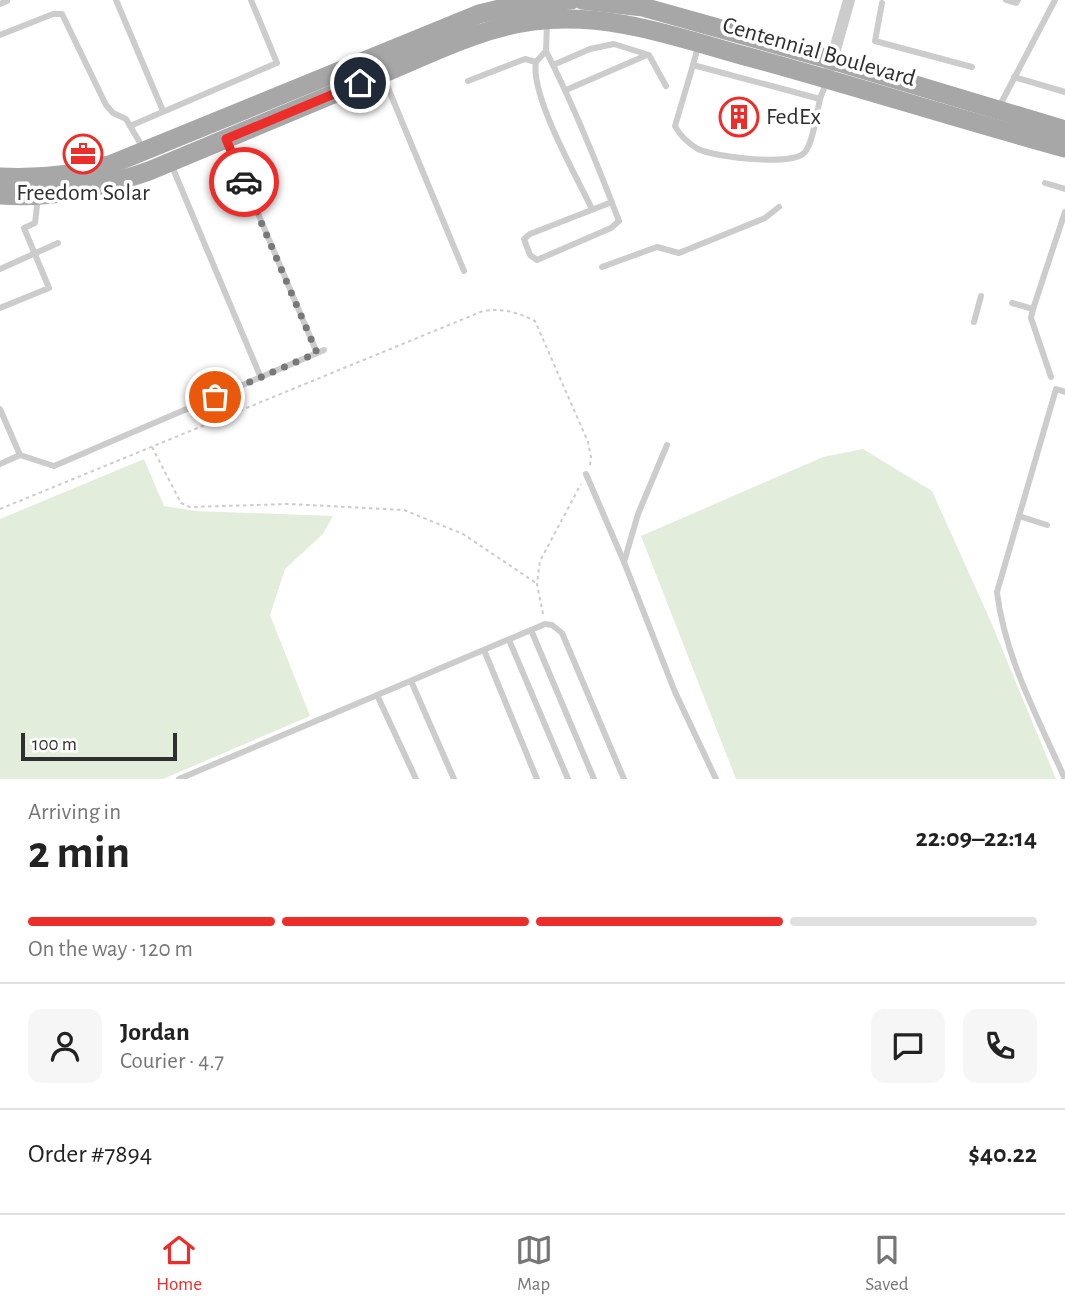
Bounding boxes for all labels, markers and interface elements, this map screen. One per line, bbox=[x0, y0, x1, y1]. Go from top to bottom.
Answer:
street label: Centennial Boulevard bbox=[720, 13, 918, 91]
pin bbox=[330, 53, 390, 113]
icon: home bbox=[341, 64, 379, 102]
building icon: FedEx bbox=[718, 96, 760, 138]
place label: FedEx bbox=[766, 105, 822, 129]
office icon: Freedom Solar bbox=[62, 133, 104, 175]
courier bbox=[209, 147, 279, 217]
icon: car bbox=[225, 163, 263, 201]
place label: Freedom Solar bbox=[16, 181, 150, 205]
pin bbox=[185, 367, 245, 427]
icon: bag bbox=[196, 378, 234, 416]
scale bar bbox=[21, 730, 177, 762]
text: 100 m bbox=[32, 735, 77, 754]
text: Arriving in bbox=[28, 801, 121, 824]
text: 22:09–22:14 bbox=[916, 825, 1037, 851]
text: 2 min bbox=[28, 830, 130, 876]
text: On the way · 120 m bbox=[28, 938, 193, 961]
button: person bbox=[28, 1009, 102, 1083]
button: chat bbox=[871, 1009, 945, 1083]
button: phone bbox=[963, 1009, 1037, 1083]
text: Jordan bbox=[120, 1019, 190, 1045]
text: Courier · 4.7 bbox=[120, 1050, 224, 1073]
text: Order #7894 bbox=[28, 1141, 152, 1167]
text: $40.22 bbox=[968, 1141, 1037, 1167]
tab: Home bbox=[156, 1231, 202, 1296]
tab: Map bbox=[515, 1231, 553, 1296]
tab: Saved bbox=[865, 1231, 909, 1296]

